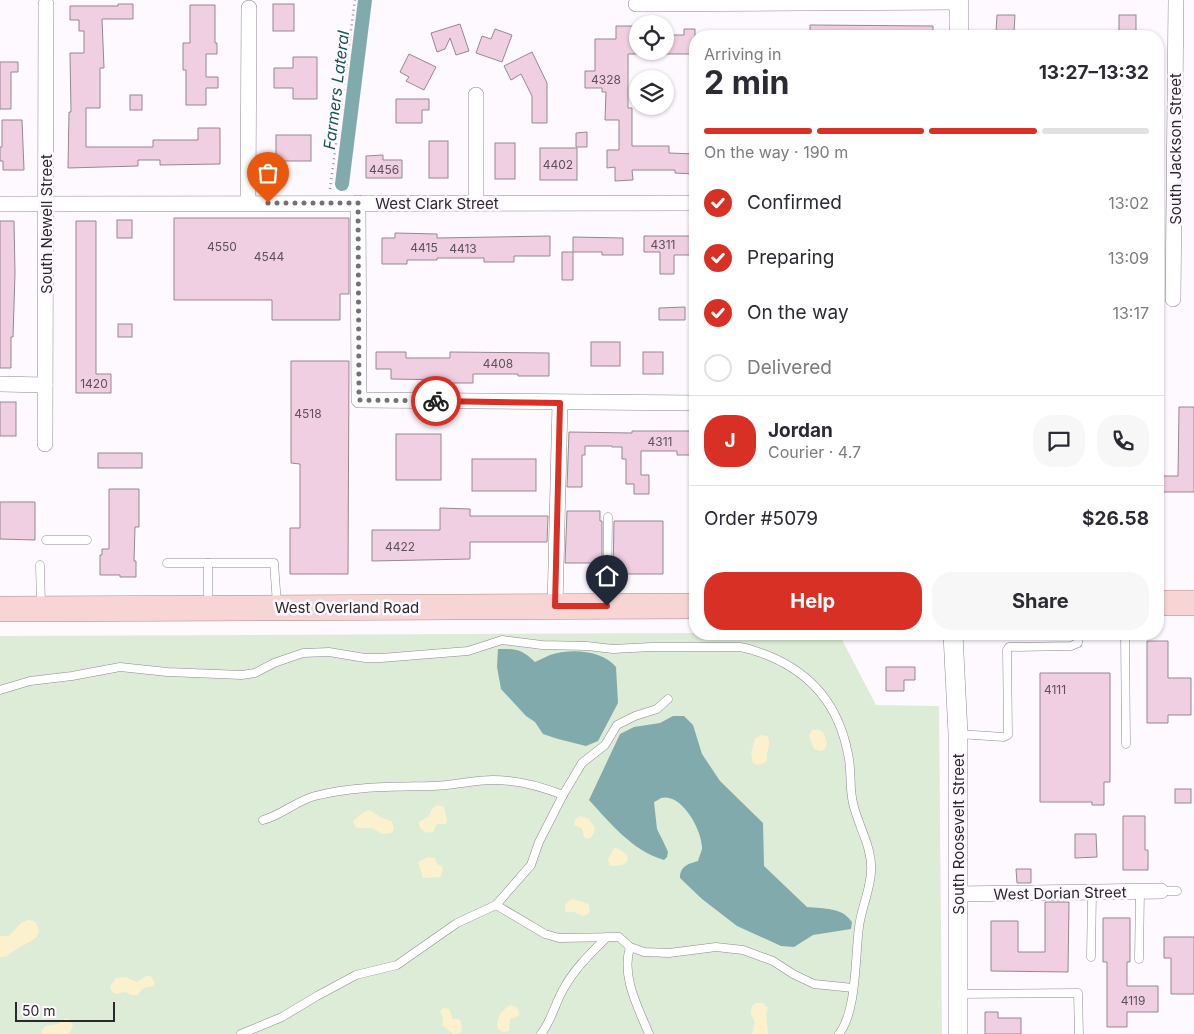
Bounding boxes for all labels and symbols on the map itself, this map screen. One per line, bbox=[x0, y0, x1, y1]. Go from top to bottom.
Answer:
water label: Farmers Lateral bbox=[319, 29, 353, 151]
house number: 4328 bbox=[591, 72, 621, 87]
street label: South Jackson Street bbox=[1166, 73, 1185, 225]
pin bbox=[247, 152, 289, 203]
street label: South Newell Street bbox=[37, 154, 56, 294]
house number: 4402 bbox=[543, 157, 573, 172]
house number: 4456 bbox=[369, 162, 399, 177]
street label: West Clark Street bbox=[375, 194, 499, 213]
house number: 4311 bbox=[651, 237, 675, 252]
house number: 4550 bbox=[207, 239, 237, 254]
house number: 4415 bbox=[410, 240, 438, 255]
house number: 4413 bbox=[449, 241, 477, 256]
house number: 4544 bbox=[254, 249, 285, 264]
house number: 4408 bbox=[483, 356, 513, 371]
house number: 1420 bbox=[80, 376, 108, 391]
courier bbox=[411, 376, 461, 426]
house number: 4518 bbox=[294, 406, 322, 421]
house number: 4311 bbox=[648, 434, 672, 449]
house number: 4422 bbox=[385, 539, 415, 554]
pin bbox=[586, 555, 628, 606]
street label: West Overland Road bbox=[275, 598, 419, 617]
house number: 4111 bbox=[1044, 682, 1066, 697]
street label: South Roosevelt Street bbox=[949, 753, 968, 915]
street label: West Dorian Street bbox=[993, 882, 1127, 904]
house number: 4119 bbox=[1121, 993, 1145, 1008]
scale bar bbox=[15, 999, 115, 1022]

